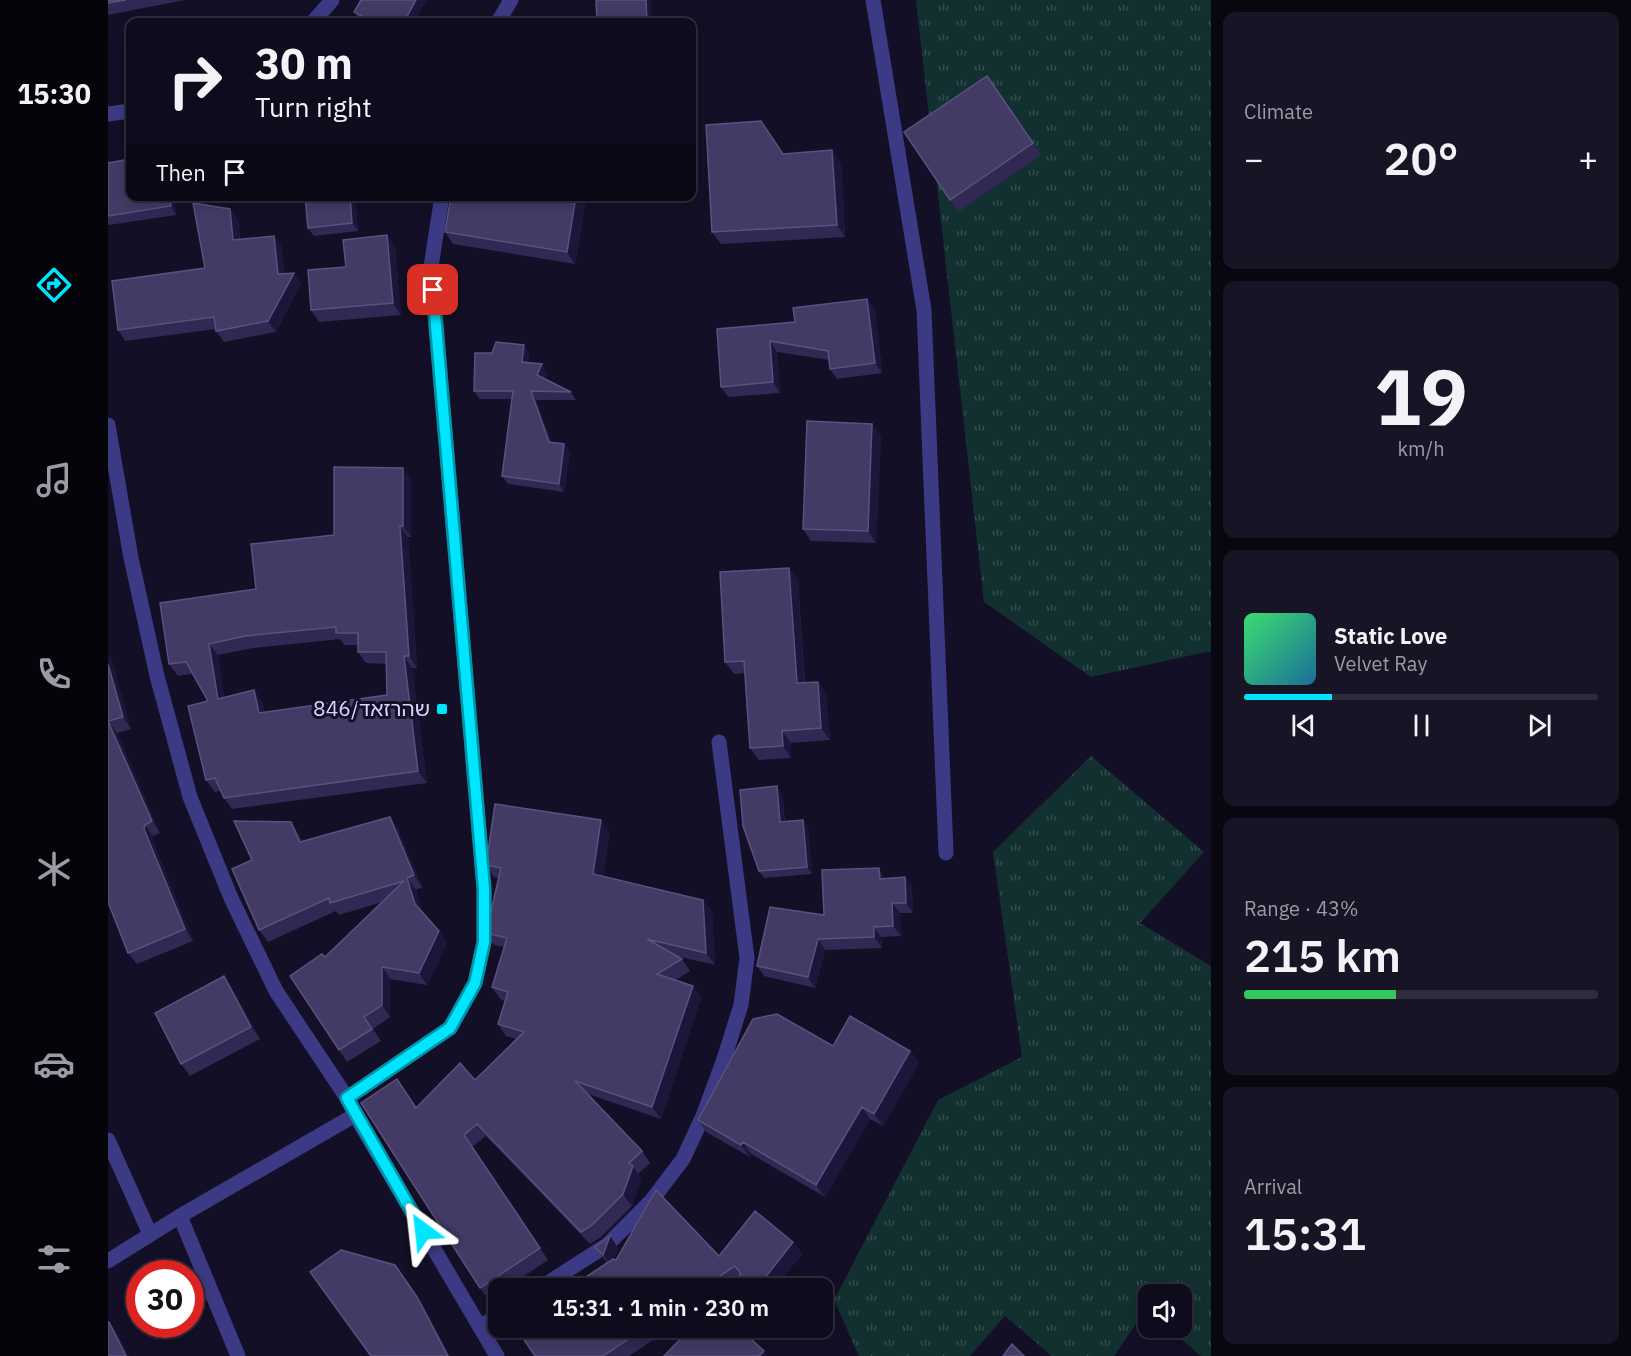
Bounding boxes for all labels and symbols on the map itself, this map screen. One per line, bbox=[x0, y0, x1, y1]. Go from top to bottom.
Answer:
pin bbox=[407, 264, 458, 315]
place label: 846/שהרזאד bbox=[313, 694, 430, 722]
marker: 846/שהרזאד bbox=[435, 702, 449, 716]
position arrow bbox=[391, 1199, 455, 1263]
speed limit sign: 30 bbox=[126, 1260, 204, 1338]

